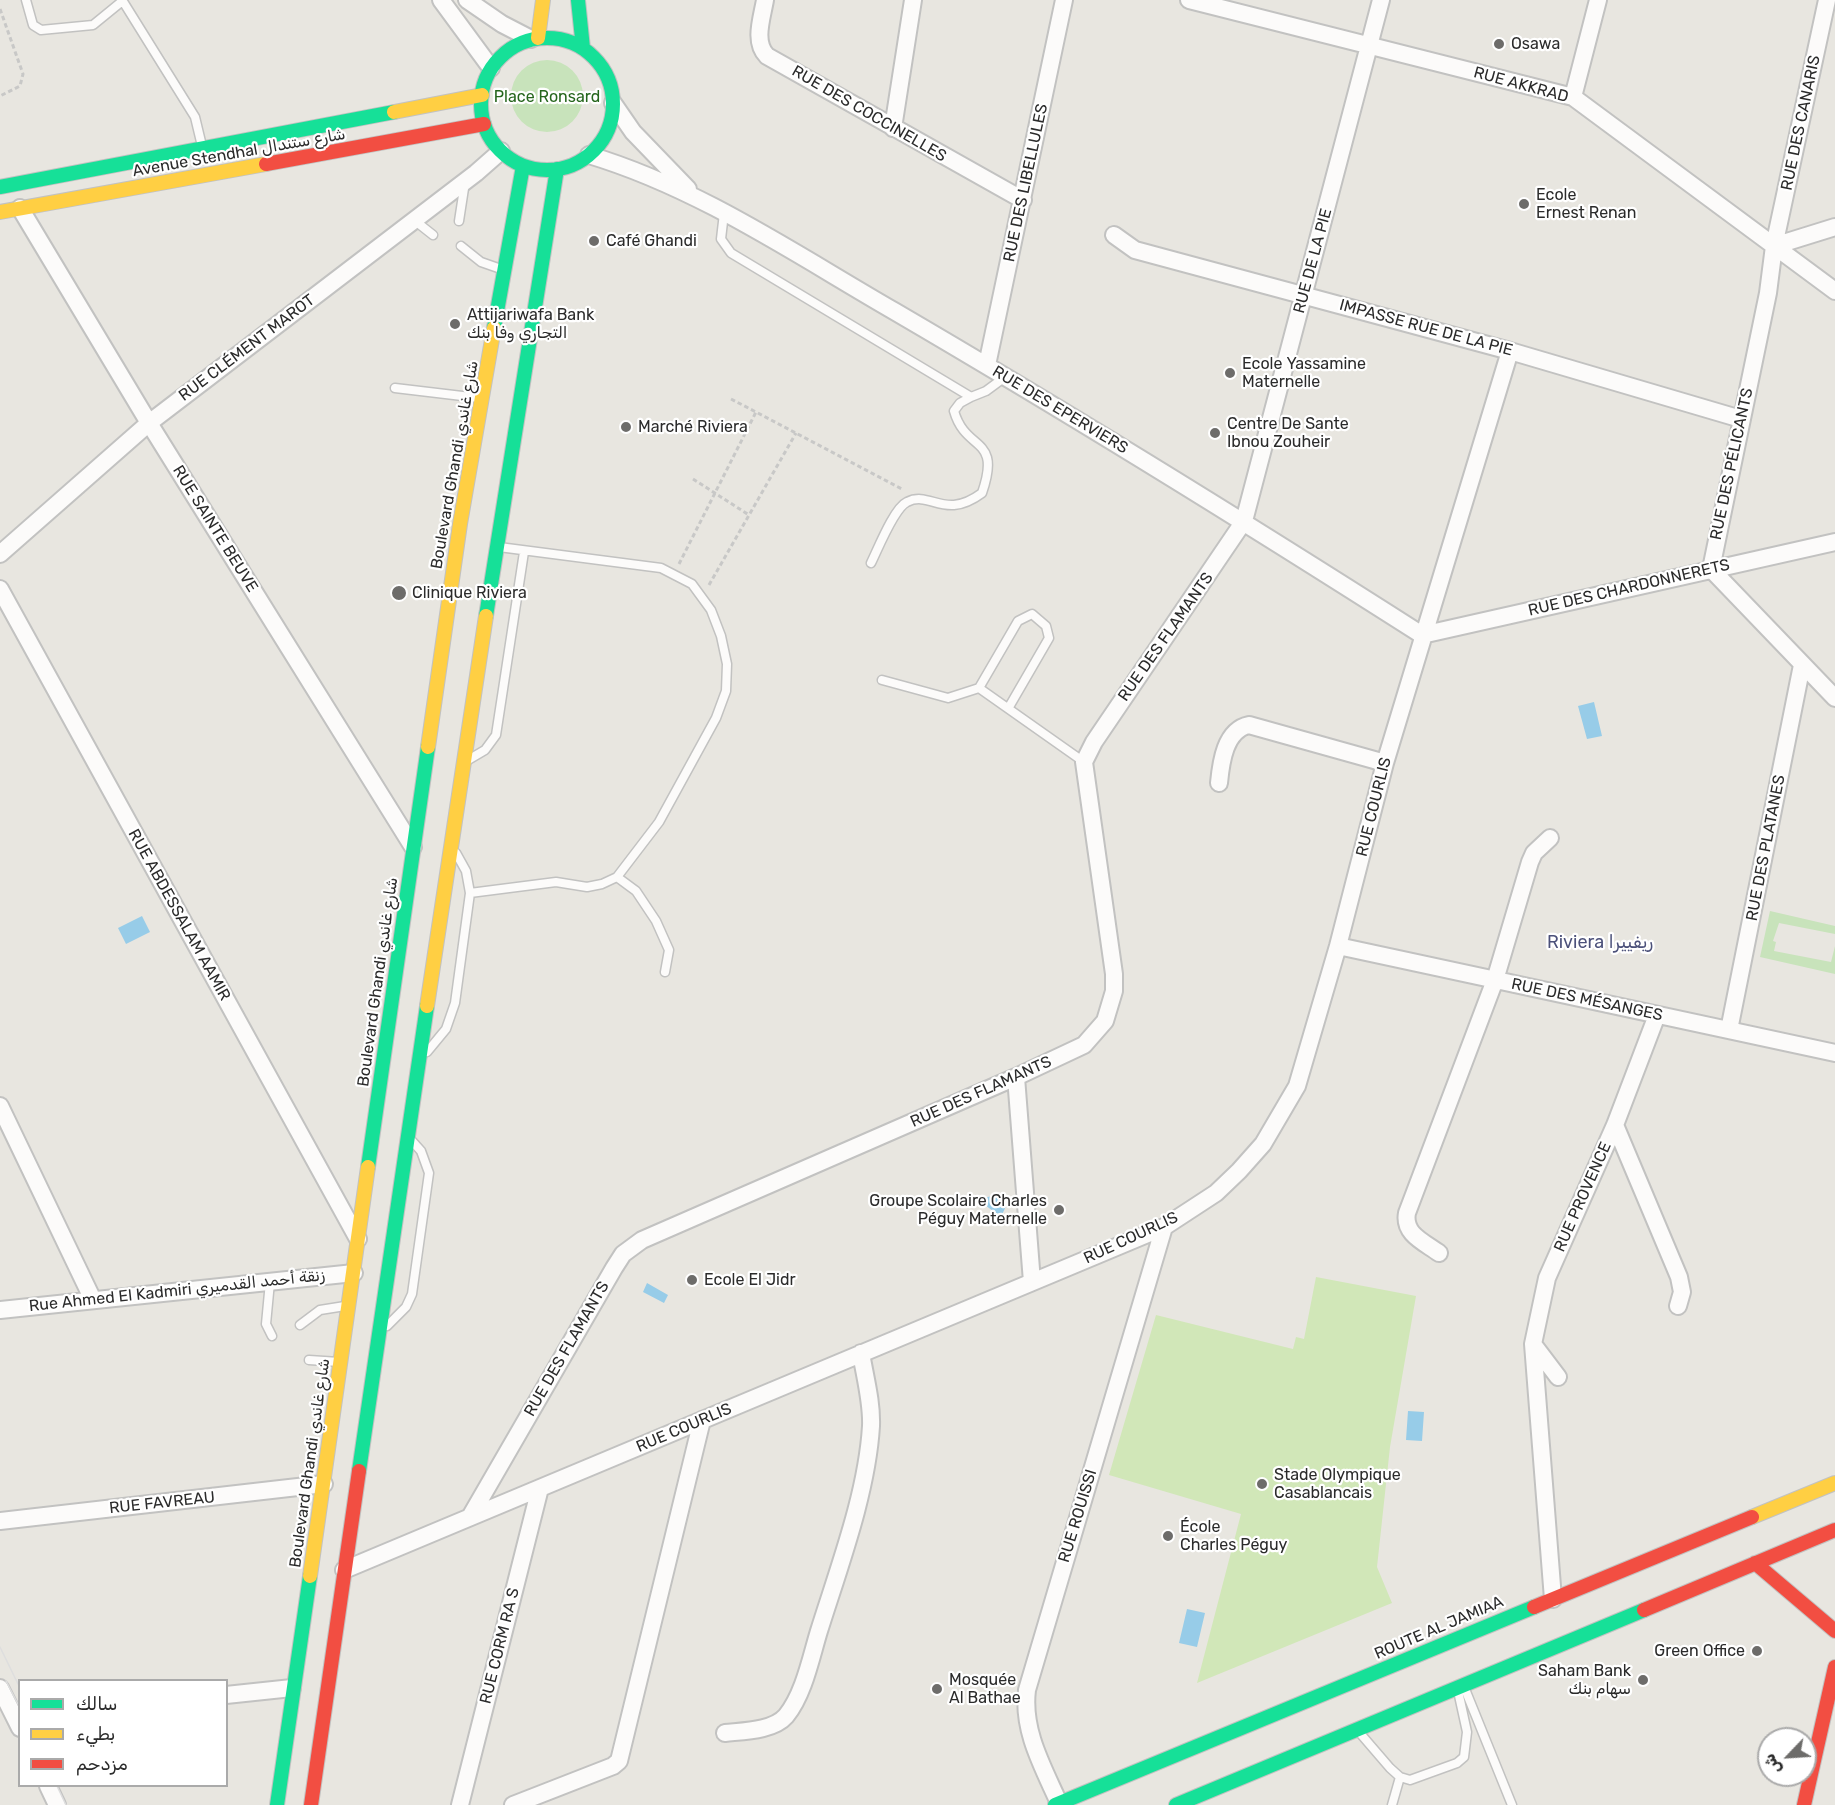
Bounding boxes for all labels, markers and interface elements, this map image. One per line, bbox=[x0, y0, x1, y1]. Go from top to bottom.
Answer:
place label: Osawa bbox=[1511, 34, 1560, 54]
marker: Osawa bbox=[1492, 37, 1506, 51]
street label: RUE DES CANARIS bbox=[1777, 54, 1825, 192]
street label: RUE DES COCCINELLES bbox=[788, 62, 950, 166]
street label: RUE AKKRAD bbox=[1471, 63, 1571, 107]
park label: Place Ronsard bbox=[494, 87, 600, 107]
street label: RUE DES LIBELLULES bbox=[1000, 102, 1052, 264]
street label: Avenue Stendhal شارع ستندال bbox=[131, 125, 347, 181]
place label: Ecole Ernest Renan bbox=[1536, 185, 1636, 223]
marker: Ecole Ernest Renan bbox=[1517, 197, 1531, 211]
street label: RUE DE LA PIE bbox=[1290, 206, 1336, 316]
place label: Café Ghandi bbox=[606, 231, 697, 251]
marker: Café Ghandi bbox=[587, 234, 601, 248]
street label: RUE CLÉMENT MAROT bbox=[175, 291, 319, 405]
street label: IMPASSE RUE DE LA PIE bbox=[1337, 296, 1515, 360]
place label: Attijariwafa Bank التجاري وفا بنك bbox=[467, 305, 594, 343]
marker: Attijariwafa Bank التجاري وفا بنك bbox=[448, 317, 462, 331]
place label: Ecole Yassamine Maternelle bbox=[1242, 354, 1366, 392]
street label: Boulevard Ghandi شارع غاندي bbox=[427, 359, 483, 571]
street label: RUE DES EPERVIERS bbox=[989, 362, 1131, 458]
marker: Ecole Yassamine Maternelle bbox=[1223, 366, 1237, 380]
street label: RUE DES PÉLICANTS bbox=[1707, 386, 1757, 542]
place label: Centre De Sante Ibnou Zouheir bbox=[1227, 414, 1349, 452]
place label: Marché Riviera bbox=[638, 417, 748, 437]
marker: Marché Riviera bbox=[619, 420, 633, 434]
marker: Centre De Sante Ibnou Zouheir bbox=[1208, 426, 1222, 440]
street label: RUE SAINTE BEUVE bbox=[168, 462, 262, 596]
street label: RUE DES CHARDONNERETS bbox=[1526, 555, 1732, 621]
street label: RUE DES FLAMANTS bbox=[1114, 569, 1218, 705]
place label: Clinique Riviera bbox=[412, 583, 527, 603]
marker: Clinique Riviera bbox=[390, 584, 408, 602]
street label: RUE COURLIS bbox=[1352, 755, 1396, 859]
street label: RUE DES PLATANES bbox=[1742, 773, 1790, 923]
street label: RUE ABDESSALAM AAMIR bbox=[124, 826, 234, 1004]
street label: Boulevard Ghandi شارع غاندي bbox=[354, 876, 402, 1088]
district label: Riviera ريفييرا bbox=[1547, 932, 1653, 954]
street label: RUE DES MÉSANGES bbox=[1509, 975, 1665, 1025]
street label: RUE DES FLAMANTS bbox=[907, 1052, 1055, 1132]
street label: RUE PROVENCE bbox=[1550, 1139, 1616, 1255]
place label: Groupe Scolaire Charles Péguy Maternelle bbox=[869, 1191, 1047, 1229]
marker: Groupe Scolaire Charles Péguy Maternelle bbox=[1052, 1203, 1066, 1217]
street label: RUE COURLIS bbox=[1081, 1208, 1181, 1268]
street label: Rue Ahmed El Kadmiri زنقة أحمد القدميري bbox=[28, 1266, 326, 1316]
place label: Ecole El Jidr bbox=[704, 1270, 796, 1290]
marker: Ecole El Jidr bbox=[685, 1273, 699, 1287]
street label: RUE DES FLAMANTS bbox=[521, 1278, 613, 1420]
street label: Boulevard Ghandi شارع غاندي bbox=[286, 1357, 334, 1569]
street label: RUE COURLIS bbox=[633, 1399, 735, 1457]
place label: Stade Olympique Casablancais bbox=[1274, 1465, 1401, 1503]
street label: RUE ROUISSI bbox=[1055, 1467, 1101, 1565]
marker: Stade Olympique Casablancais bbox=[1255, 1477, 1269, 1491]
street label: RUE FAVREAU bbox=[108, 1488, 216, 1518]
place label: École Charles Péguy bbox=[1180, 1517, 1287, 1555]
marker: École Charles Péguy bbox=[1161, 1529, 1175, 1543]
street label: RUE CORM RA S bbox=[476, 1586, 524, 1706]
street label: ROUTE AL JAMIAA bbox=[1372, 1592, 1506, 1664]
place label: Green Office bbox=[1654, 1641, 1745, 1661]
marker: Green Office bbox=[1750, 1644, 1764, 1658]
place label: Saham Bank سهام بنك bbox=[1538, 1661, 1631, 1699]
place label: Mosquée Al Bathae bbox=[949, 1670, 1021, 1708]
marker: Saham Bank سهام بنك bbox=[1636, 1673, 1650, 1687]
legend bbox=[18, 1679, 228, 1787]
marker: Mosquée Al Bathae bbox=[930, 1682, 944, 1696]
text: سالك bbox=[76, 1693, 117, 1715]
text: بطيء bbox=[76, 1723, 115, 1745]
north arrow bbox=[1757, 1727, 1817, 1787]
text: ش bbox=[1759, 1751, 1785, 1777]
text: مزدحم bbox=[76, 1753, 128, 1775]

